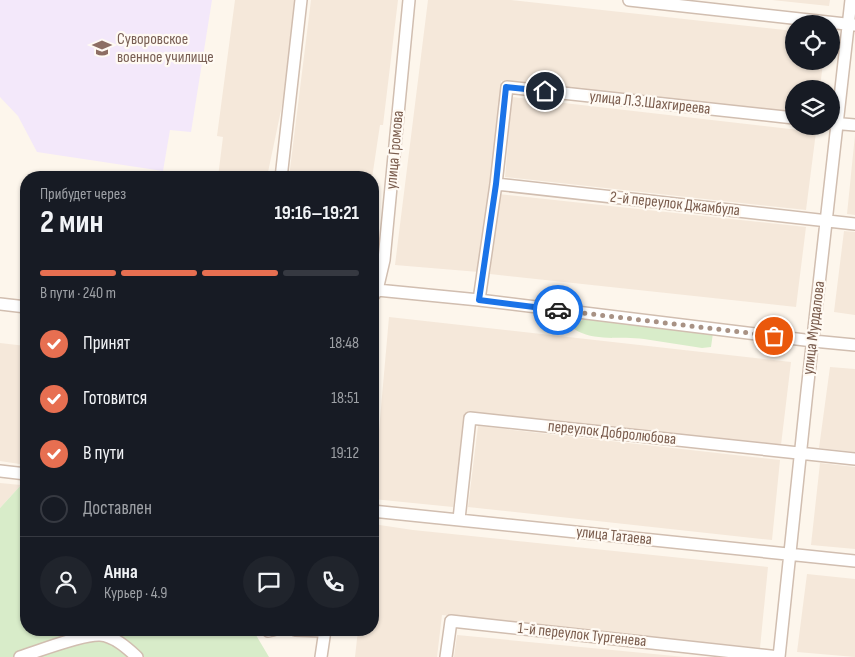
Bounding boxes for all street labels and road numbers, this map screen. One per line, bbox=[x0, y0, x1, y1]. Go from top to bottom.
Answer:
street label: улица Л.З.Шахгиреева bbox=[589, 87, 711, 119]
street label: улица Громова bbox=[382, 110, 408, 190]
street label: 2-й переулок Джамбула bbox=[609, 188, 741, 220]
street label: улица Мурдалова bbox=[799, 280, 829, 376]
street label: переулок Добролюбова bbox=[547, 417, 677, 449]
street label: улица Татаева bbox=[575, 523, 653, 549]
street label: 1-й переулок Тургенева bbox=[517, 619, 647, 651]

